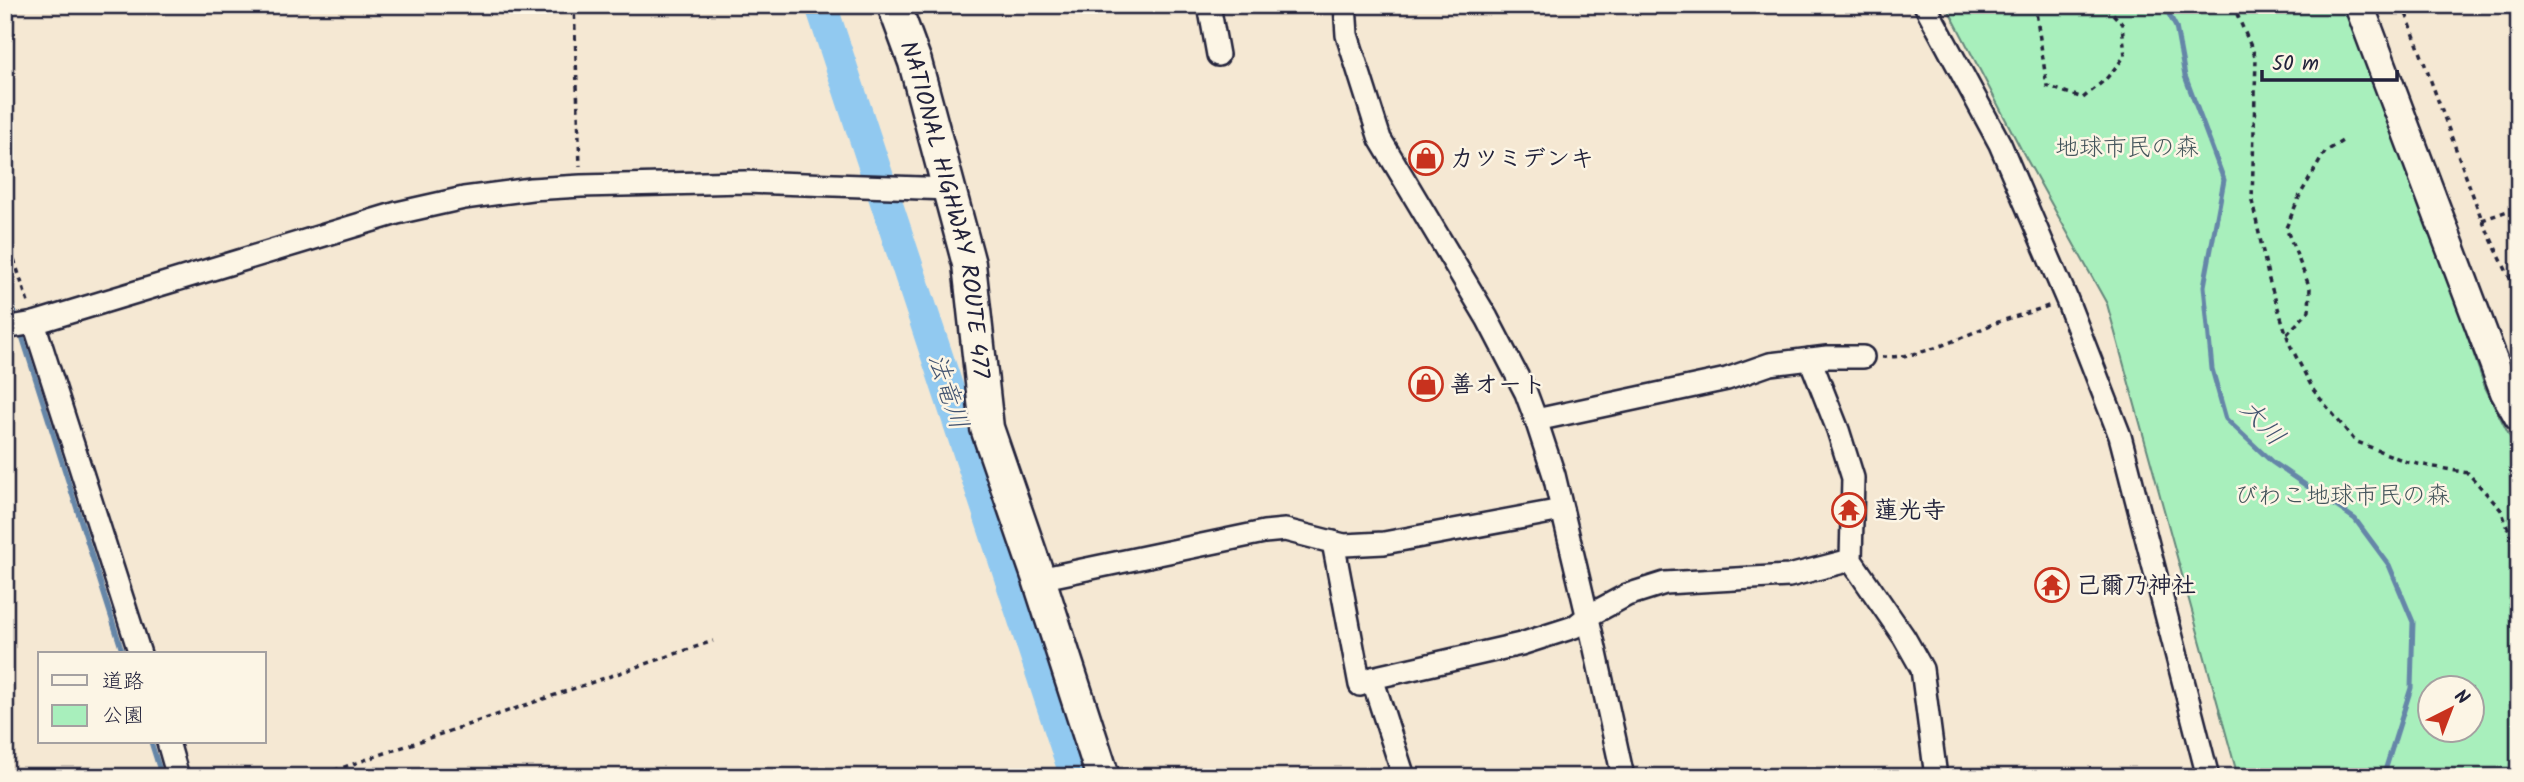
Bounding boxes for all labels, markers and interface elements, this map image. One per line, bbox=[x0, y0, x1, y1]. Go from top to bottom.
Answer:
street label: NATIONAL HIGHWAY ROUTE 477 bbox=[888, 36, 1000, 381]
scale bar bbox=[2262, 38, 2396, 82]
text: 50 m bbox=[2272, 48, 2319, 81]
park label: 地球市民の森 bbox=[2055, 129, 2199, 168]
shop icon: カツミデンキ bbox=[1407, 139, 1445, 177]
place label: カツミデンキ bbox=[1450, 140, 1594, 179]
water label: 法竜川 bbox=[915, 348, 979, 435]
shop icon: 善オート bbox=[1407, 365, 1445, 403]
place label: 善オート bbox=[1450, 366, 1546, 405]
water label: 大川 bbox=[2228, 390, 2295, 457]
park label: びわこ地球市民の森 bbox=[2234, 477, 2450, 516]
temple icon: 蓮光寺 bbox=[1830, 491, 1868, 529]
place label: 蓮光寺 bbox=[1874, 492, 1946, 531]
temple icon: 己爾乃神社 bbox=[2033, 566, 2071, 604]
place label: 己爾乃神社 bbox=[2076, 567, 2196, 606]
legend bbox=[38, 652, 266, 744]
text: 道路 bbox=[102, 666, 144, 699]
north arrow bbox=[2416, 674, 2486, 744]
text: N bbox=[2447, 683, 2476, 713]
text: 公園 bbox=[102, 700, 144, 733]

